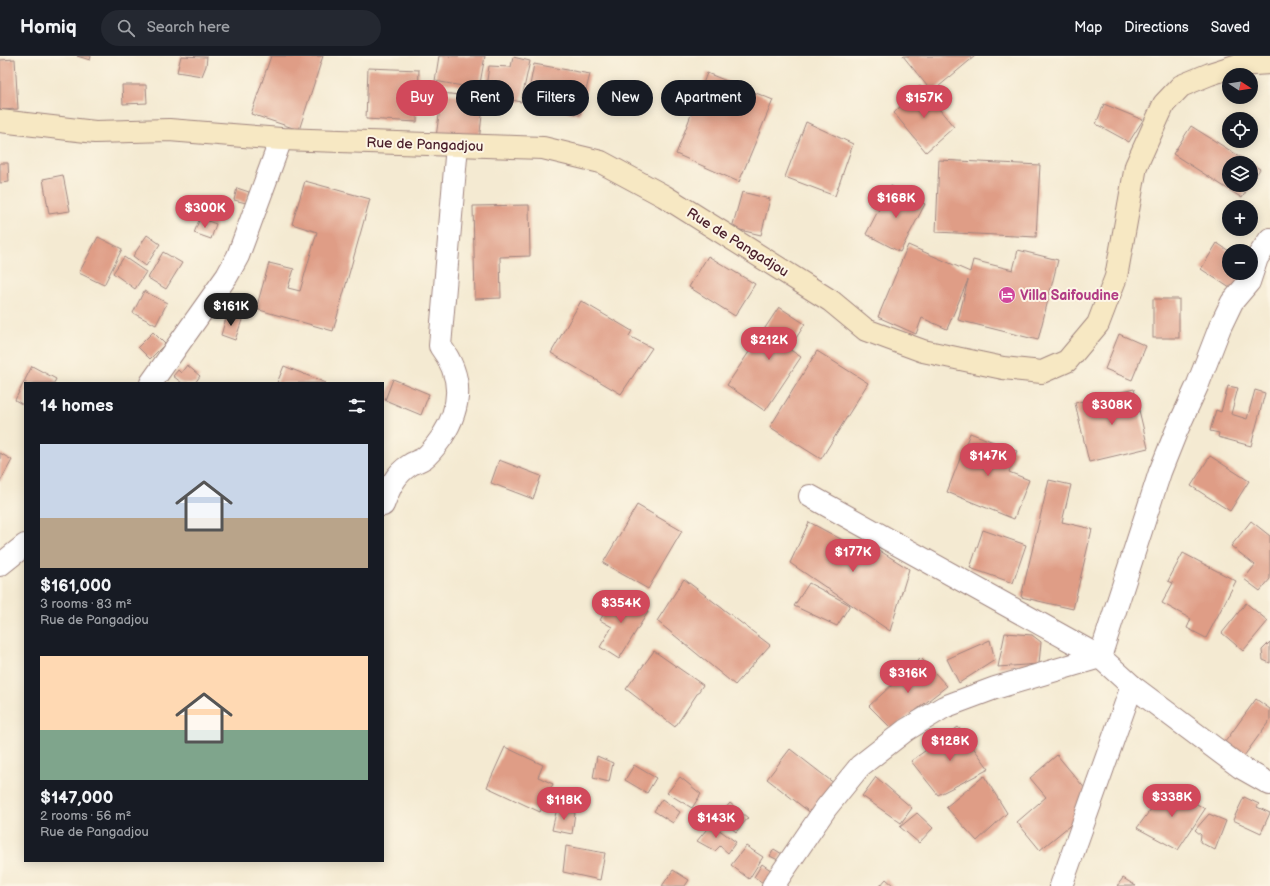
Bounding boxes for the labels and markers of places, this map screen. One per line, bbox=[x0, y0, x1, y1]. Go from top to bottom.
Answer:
pin: $157K bbox=[896, 85, 952, 119]
pin: $168K bbox=[868, 185, 924, 219]
pin: $300K bbox=[177, 195, 233, 229]
hotel icon: Villa Saifoudine bbox=[997, 285, 1017, 305]
place label: Villa Saifoudine bbox=[1020, 287, 1119, 304]
pin: $161K bbox=[203, 293, 259, 327]
pin: $212K bbox=[741, 327, 797, 361]
pin: $308K bbox=[1084, 392, 1140, 426]
pin: $147K bbox=[960, 443, 1016, 477]
pin: $177K bbox=[825, 539, 881, 573]
pin: $354K bbox=[593, 590, 649, 624]
pin: $316K bbox=[880, 660, 936, 694]
pin: $128K bbox=[922, 728, 978, 762]
pin: $338K bbox=[1144, 784, 1200, 818]
pin: $118K bbox=[536, 787, 592, 821]
pin: $143K bbox=[688, 805, 744, 839]

